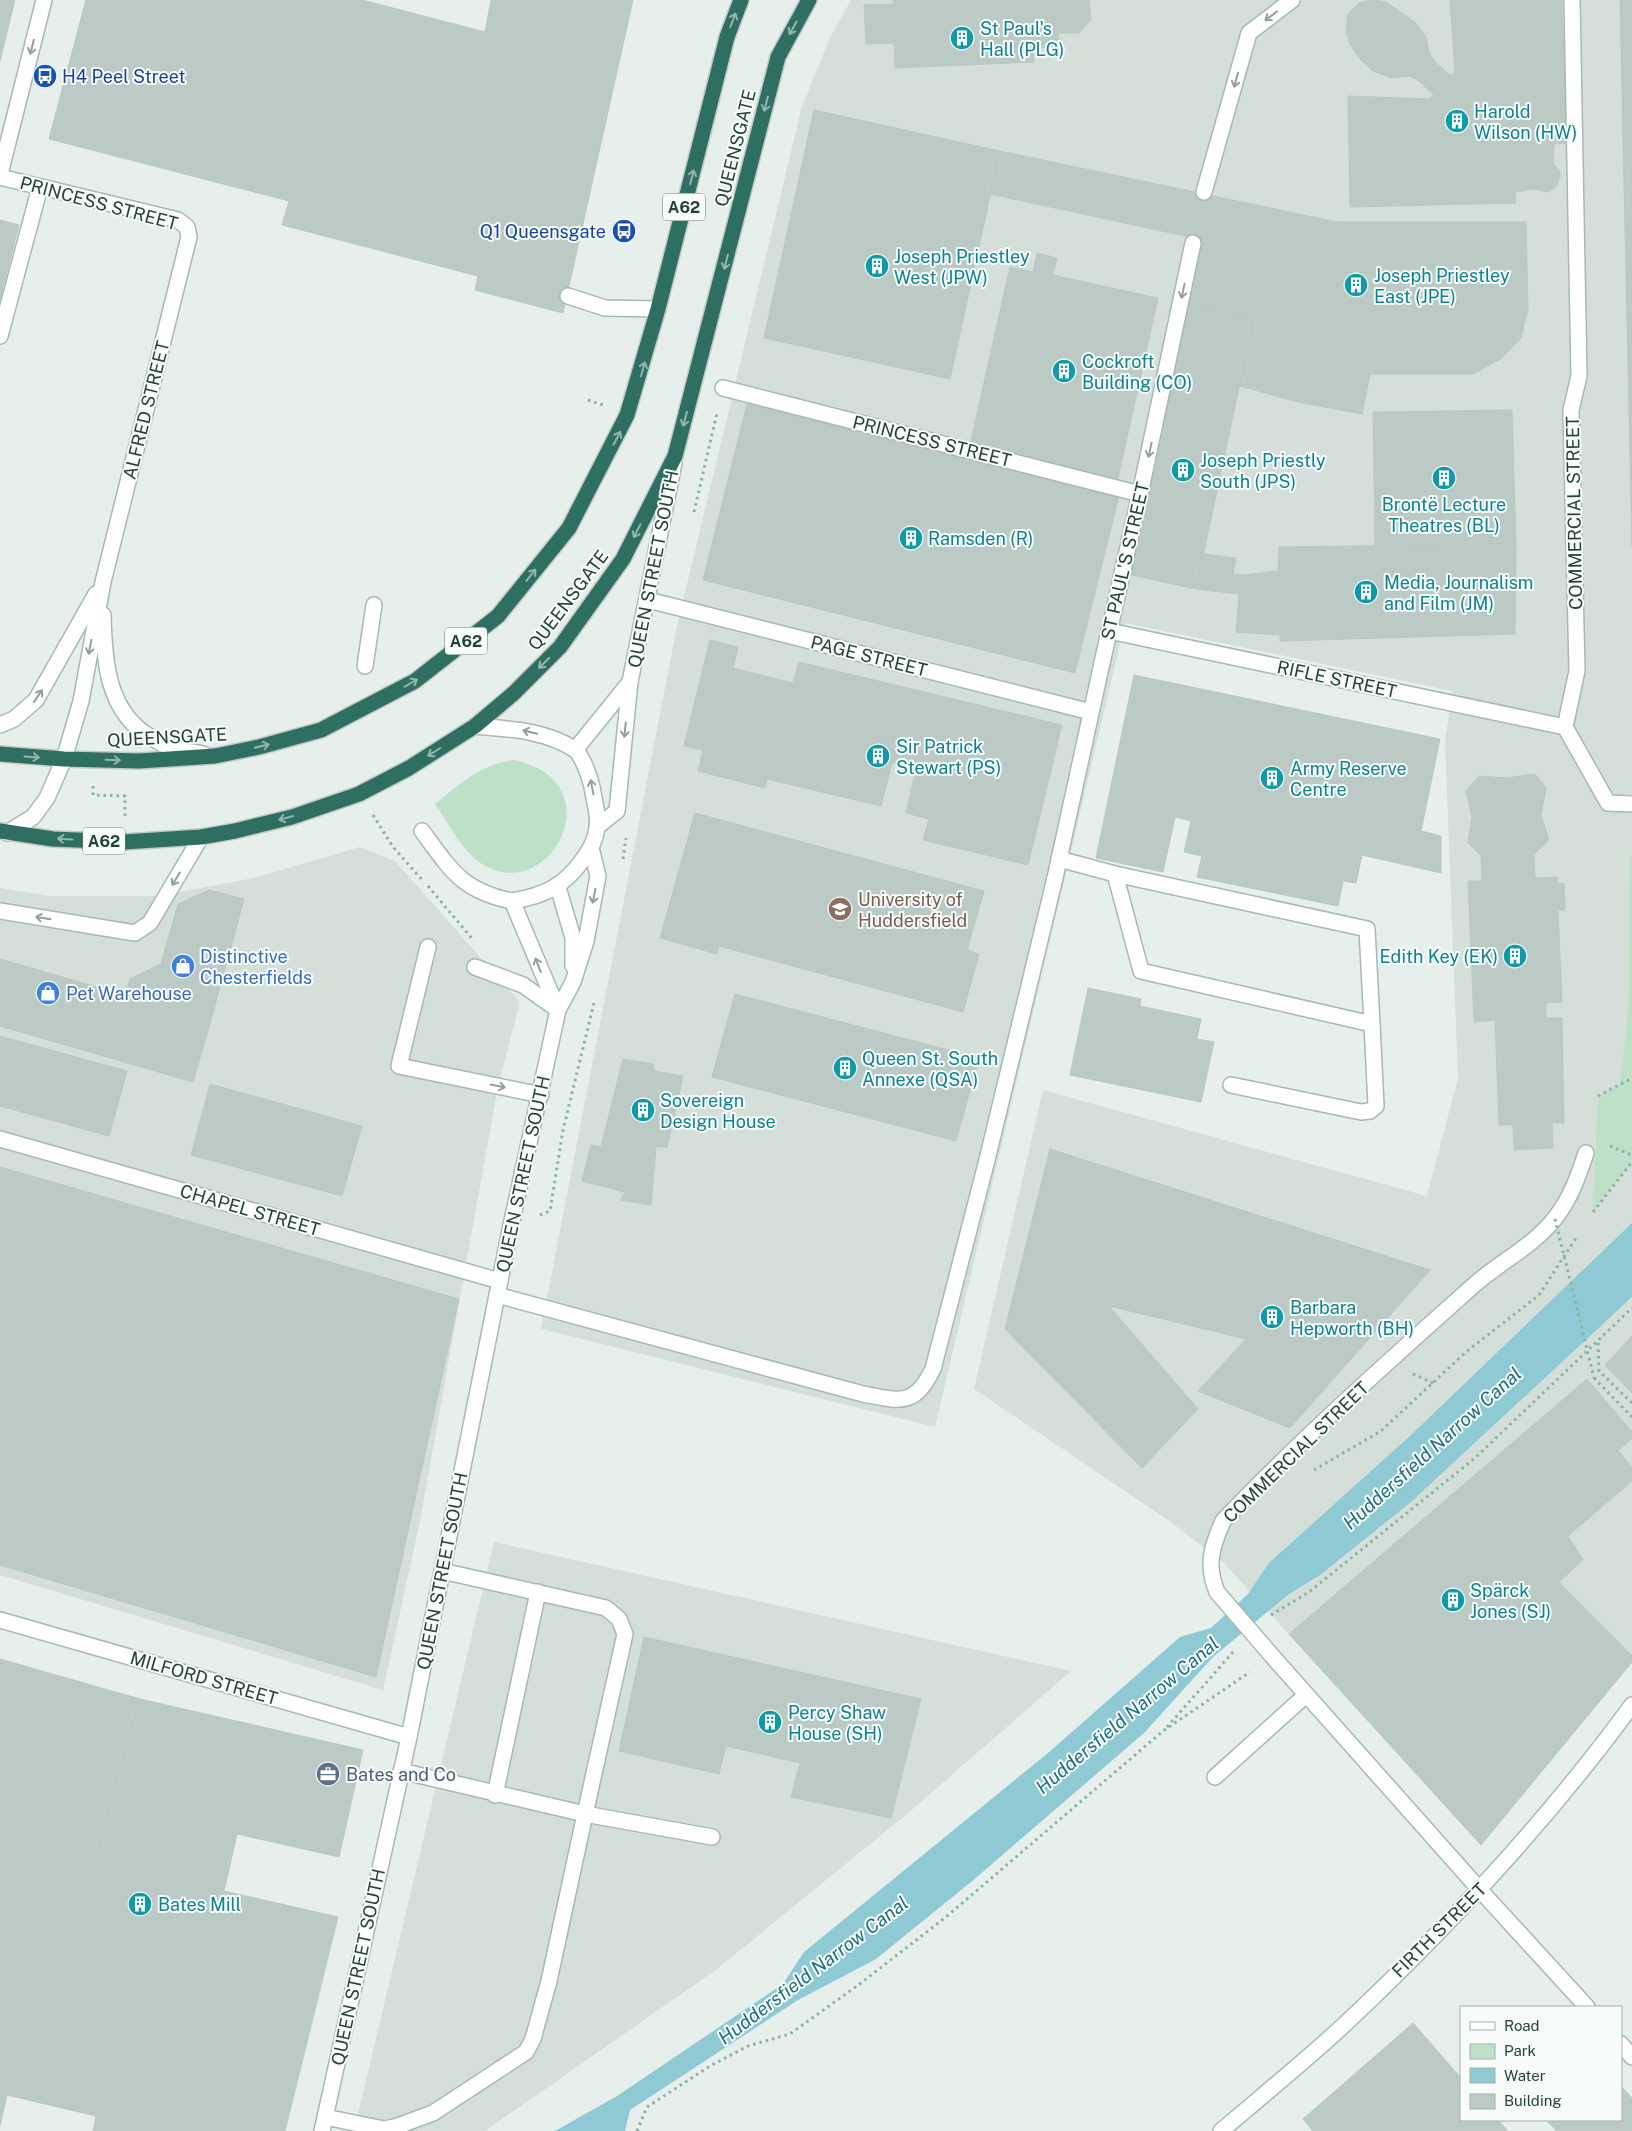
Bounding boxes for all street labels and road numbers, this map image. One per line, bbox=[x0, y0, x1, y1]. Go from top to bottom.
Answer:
street label: QUEENSGATE bbox=[710, 87, 760, 209]
street label: PRINCESS STREET bbox=[18, 172, 181, 234]
road number: A62 bbox=[663, 193, 705, 220]
street label: ALFRED STREET bbox=[119, 338, 173, 482]
street label: PRINCESS STREET bbox=[851, 411, 1014, 471]
street label: COMMERCIAL STREET bbox=[1562, 416, 1586, 610]
street label: QUEEN STREET SOUTH bbox=[624, 469, 682, 669]
street label: ST PAUL'S STREET bbox=[1097, 480, 1153, 642]
street label: QUEENSGATE bbox=[523, 546, 613, 654]
road number: A62 bbox=[445, 627, 487, 654]
street label: PAGE STREET bbox=[809, 631, 930, 681]
street label: RIFLE STREET bbox=[1275, 656, 1399, 702]
street label: QUEENSGATE bbox=[106, 723, 228, 751]
road number: A62 bbox=[83, 828, 125, 854]
street label: QUEEN STREET SOUTH bbox=[492, 1074, 554, 1274]
street label: CHAPEL STREET bbox=[178, 1180, 323, 1240]
street label: COMMERCIAL STREET bbox=[1219, 1377, 1373, 1527]
street label: QUEEN STREET SOUTH bbox=[413, 1471, 471, 1671]
street label: MILFORD STREET bbox=[128, 1647, 280, 1709]
street label: QUEEN STREET SOUTH bbox=[327, 1867, 389, 2067]
street label: FIRTH STREET bbox=[1387, 1878, 1491, 1982]

